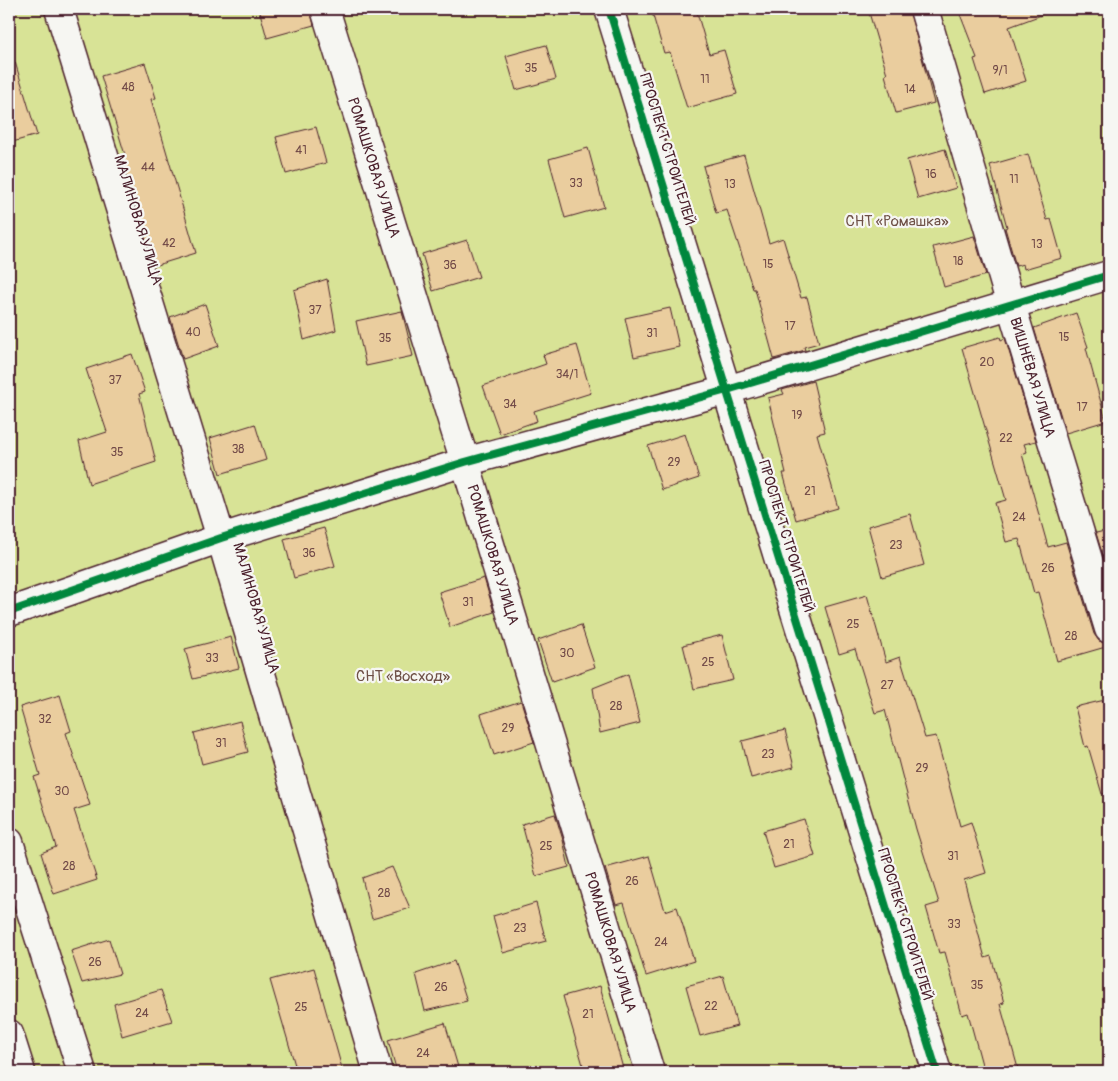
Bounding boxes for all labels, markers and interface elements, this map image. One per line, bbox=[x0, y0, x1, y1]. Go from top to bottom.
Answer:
house number: 35 bbox=[524, 61, 538, 76]
house number: 9/1 bbox=[992, 63, 1008, 78]
street label: ПРОСПЕКТ СТРОИТЕЛЕЙ bbox=[635, 71, 699, 227]
house number: 11 bbox=[700, 72, 710, 87]
house number: 48 bbox=[121, 80, 135, 95]
house number: 14 bbox=[904, 82, 916, 97]
street label: РОМАШКОВАЯ УЛИЦА bbox=[343, 95, 405, 240]
house number: 41 bbox=[295, 143, 307, 158]
street label: МАЛИНОВАЯ УЛИЦА bbox=[109, 153, 167, 288]
house number: 44 bbox=[141, 160, 155, 175]
house number: 16 bbox=[925, 167, 937, 182]
house number: 11 bbox=[1009, 172, 1019, 187]
house number: 33 bbox=[569, 176, 583, 191]
house number: 13 bbox=[724, 177, 736, 192]
park label: СНТ «Ромашка» bbox=[845, 212, 949, 231]
house number: 42 bbox=[162, 236, 176, 251]
house number: 13 bbox=[1031, 237, 1043, 252]
house number: 18 bbox=[953, 254, 963, 269]
house number: 15 bbox=[762, 257, 774, 272]
house number: 36 bbox=[443, 258, 457, 273]
house number: 37 bbox=[308, 303, 322, 318]
street label: ВИШНЁВАЯ УЛИЦА bbox=[1006, 315, 1060, 440]
house number: 17 bbox=[784, 319, 796, 334]
house number: 40 bbox=[185, 325, 201, 340]
house number: 31 bbox=[646, 326, 658, 341]
house number: 15 bbox=[1058, 330, 1070, 345]
house number: 35 bbox=[378, 331, 392, 346]
house number: 20 bbox=[980, 355, 994, 370]
house number: 34/1 bbox=[556, 367, 578, 382]
house number: 37 bbox=[108, 373, 122, 388]
house number: 34 bbox=[503, 397, 517, 412]
house number: 17 bbox=[1076, 400, 1088, 415]
house number: 19 bbox=[792, 408, 802, 423]
house number: 22 bbox=[999, 431, 1013, 446]
house number: 38 bbox=[232, 442, 244, 457]
house number: 35 bbox=[110, 445, 124, 460]
house number: 29 bbox=[668, 455, 680, 470]
street label: ПРОСПЕКТ СТРОИТЕЛЕЙ bbox=[754, 458, 818, 614]
street label: РОМАШКОВАЯ УЛИЦА bbox=[463, 482, 523, 627]
house number: 21 bbox=[804, 484, 816, 499]
house number: 24 bbox=[1012, 510, 1026, 525]
house number: 23 bbox=[889, 538, 903, 553]
street label: МАЛИНОВАЯ УЛИЦА bbox=[228, 540, 284, 676]
house number: 36 bbox=[302, 546, 316, 561]
house number: 26 bbox=[1041, 561, 1055, 576]
house number: 31 bbox=[462, 595, 474, 610]
house number: 25 bbox=[846, 617, 860, 632]
house number: 28 bbox=[1065, 629, 1077, 644]
house number: 30 bbox=[560, 646, 574, 661]
house number: 33 bbox=[205, 651, 219, 666]
house number: 25 bbox=[701, 655, 715, 670]
park label: СНТ «Восход» bbox=[356, 667, 450, 686]
house number: 27 bbox=[880, 678, 894, 693]
house number: 28 bbox=[610, 699, 622, 714]
house number: 32 bbox=[38, 712, 52, 727]
house number: 29 bbox=[502, 721, 514, 736]
house number: 31 bbox=[215, 736, 227, 751]
house number: 23 bbox=[761, 747, 775, 762]
house number: 29 bbox=[916, 761, 928, 776]
house number: 30 bbox=[55, 784, 69, 799]
house number: 21 bbox=[783, 837, 795, 852]
house number: 25 bbox=[539, 839, 553, 854]
street label: ПРОСПЕКТ СТРОИТЕЛЕЙ bbox=[873, 846, 937, 1002]
house number: 31 bbox=[947, 849, 959, 864]
house number: 28 bbox=[63, 859, 75, 874]
street label: РОМАШКОВАЯ УЛИЦА bbox=[580, 870, 641, 1015]
house number: 26 bbox=[625, 874, 639, 889]
house number: 28 bbox=[378, 886, 390, 901]
house number: 33 bbox=[947, 917, 961, 932]
house number: 23 bbox=[513, 921, 527, 936]
house number: 24 bbox=[654, 935, 668, 950]
house number: 26 bbox=[88, 955, 102, 970]
house number: 35 bbox=[970, 978, 984, 993]
house number: 26 bbox=[434, 980, 448, 995]
house number: 22 bbox=[704, 999, 718, 1014]
house number: 25 bbox=[294, 1000, 308, 1015]
house number: 24 bbox=[135, 1006, 149, 1021]
house number: 21 bbox=[582, 1007, 594, 1022]
house number: 24 bbox=[416, 1046, 430, 1061]

